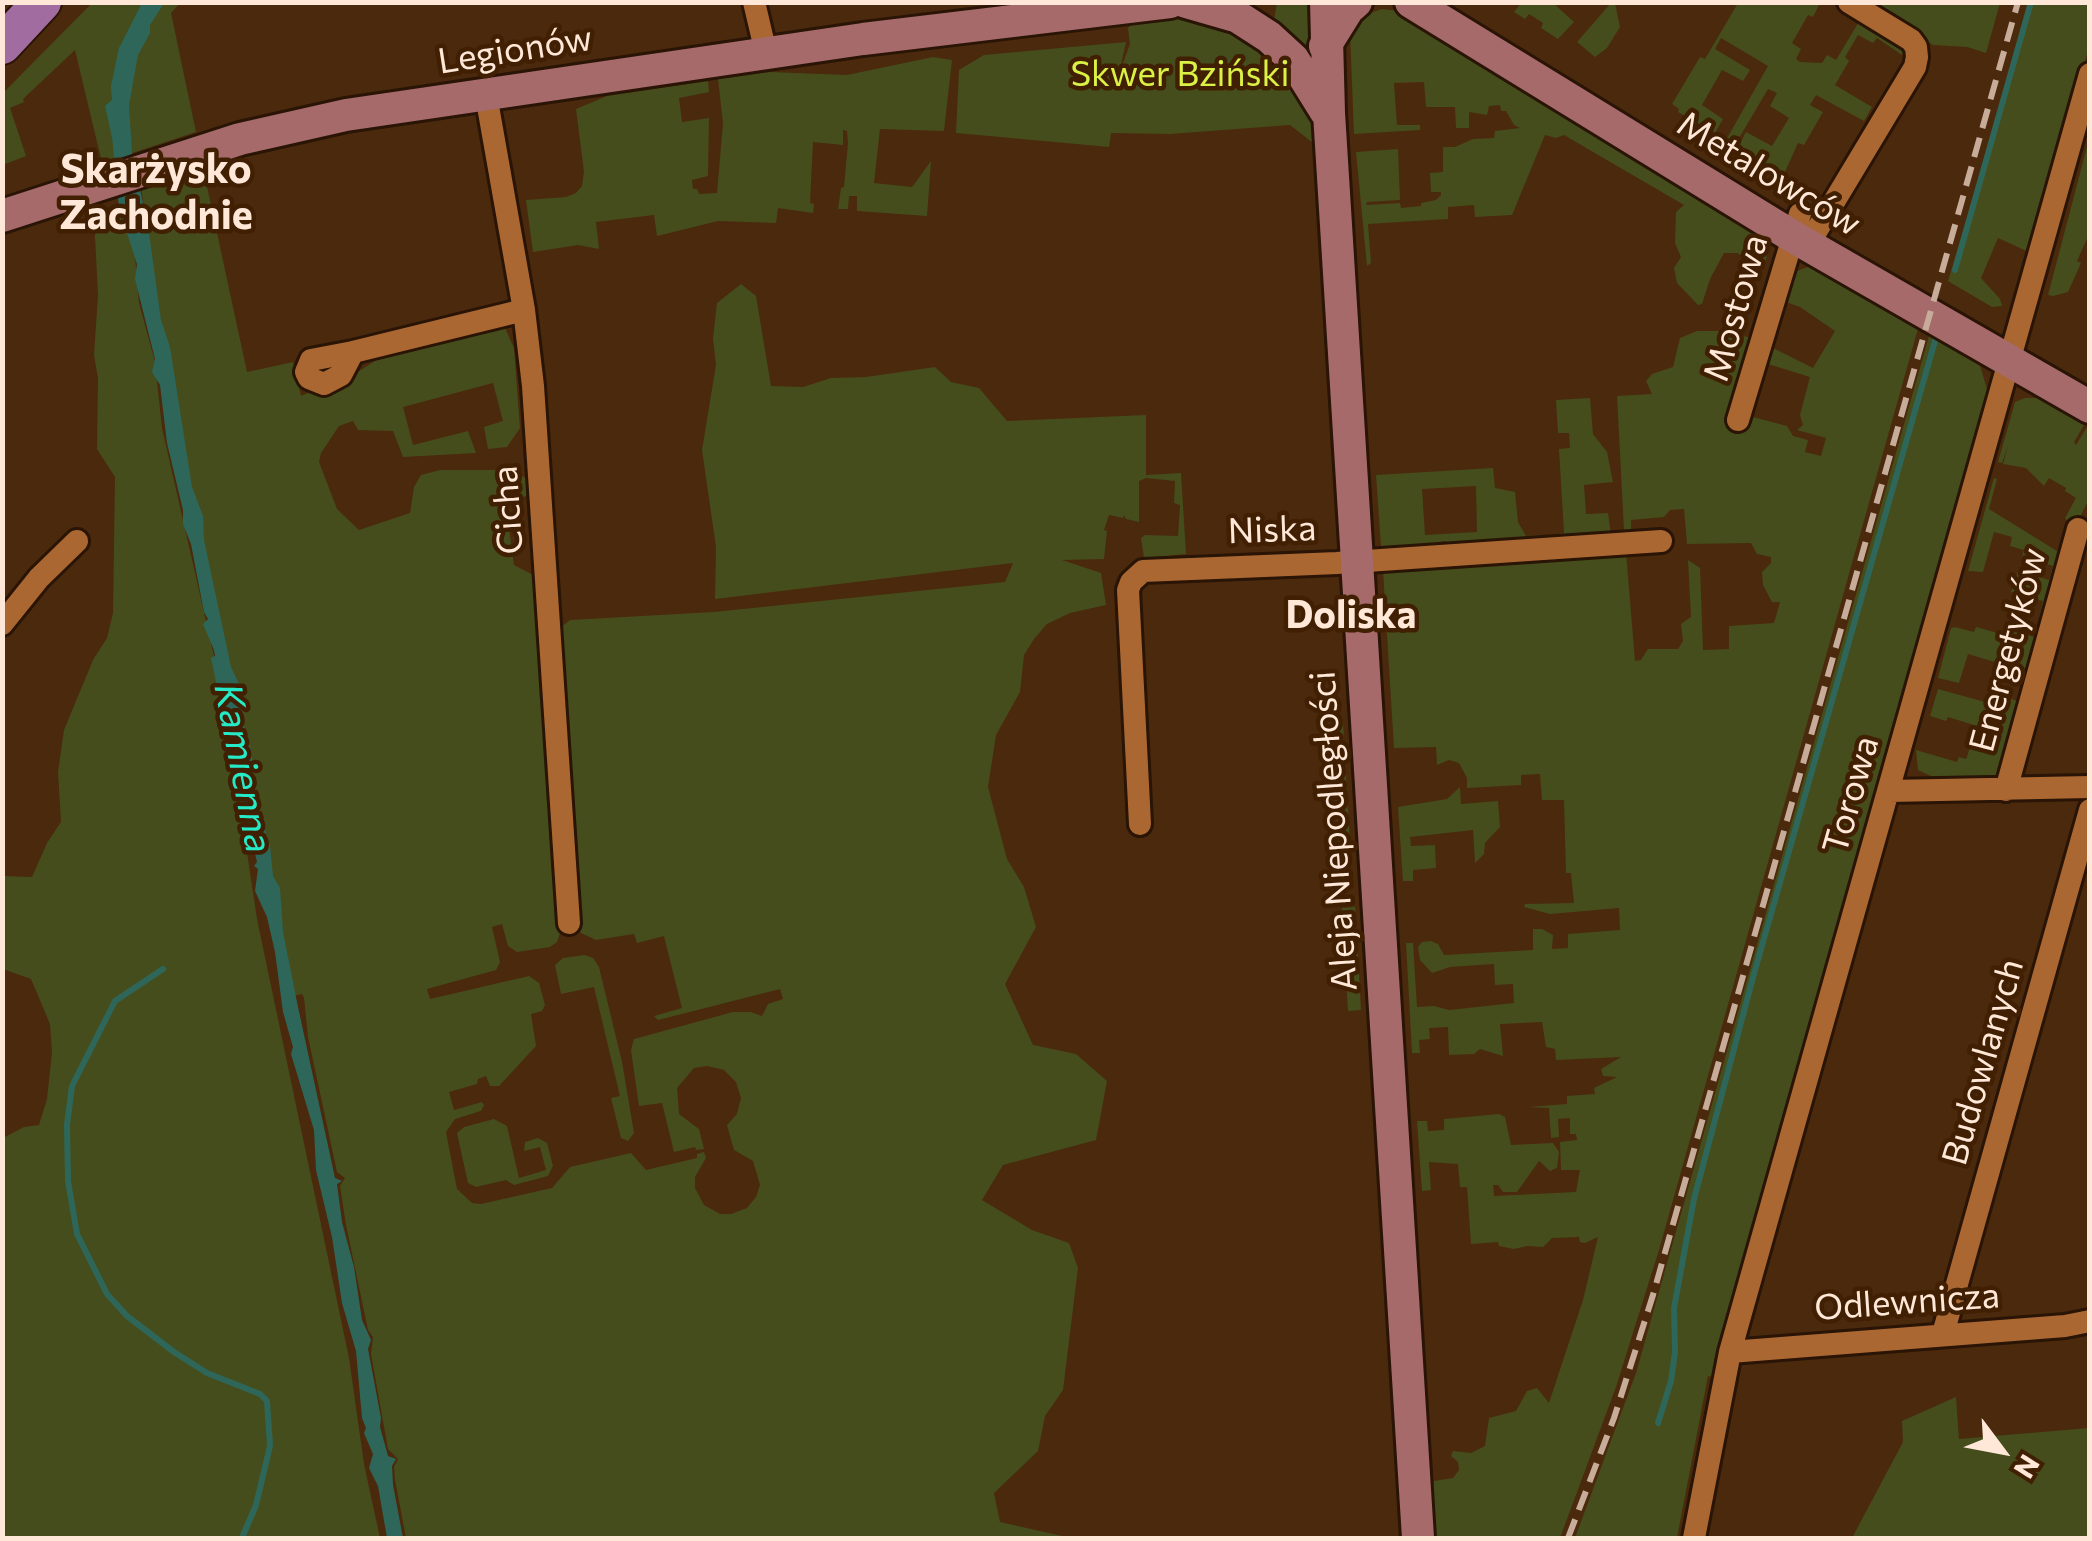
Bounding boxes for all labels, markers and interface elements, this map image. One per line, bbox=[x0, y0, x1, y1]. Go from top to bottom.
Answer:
street label: Legionów bbox=[435, 17, 595, 83]
park label: Skwer Bziński bbox=[1071, 53, 1289, 95]
street label: Metalowców bbox=[1670, 103, 1868, 245]
district label: Skarżysko Zachodnie bbox=[59, 146, 253, 240]
street label: Mostowa bbox=[1695, 230, 1777, 386]
street label: Cicha bbox=[484, 464, 532, 556]
street label: Niska bbox=[1227, 507, 1317, 553]
street label: Energetyków bbox=[1961, 544, 2055, 756]
district label: Doliska bbox=[1285, 592, 1417, 638]
street label: Aleja Niepodległości bbox=[1302, 670, 1366, 992]
water label: Kamienna bbox=[204, 679, 282, 857]
street label: Torowa bbox=[1814, 731, 1888, 859]
street label: Budowlanych bbox=[1934, 954, 2032, 1170]
street label: Odlewnicza bbox=[1813, 1275, 2001, 1329]
north arrow bbox=[1952, 1401, 2052, 1501]
text: N bbox=[2007, 1449, 2047, 1485]

